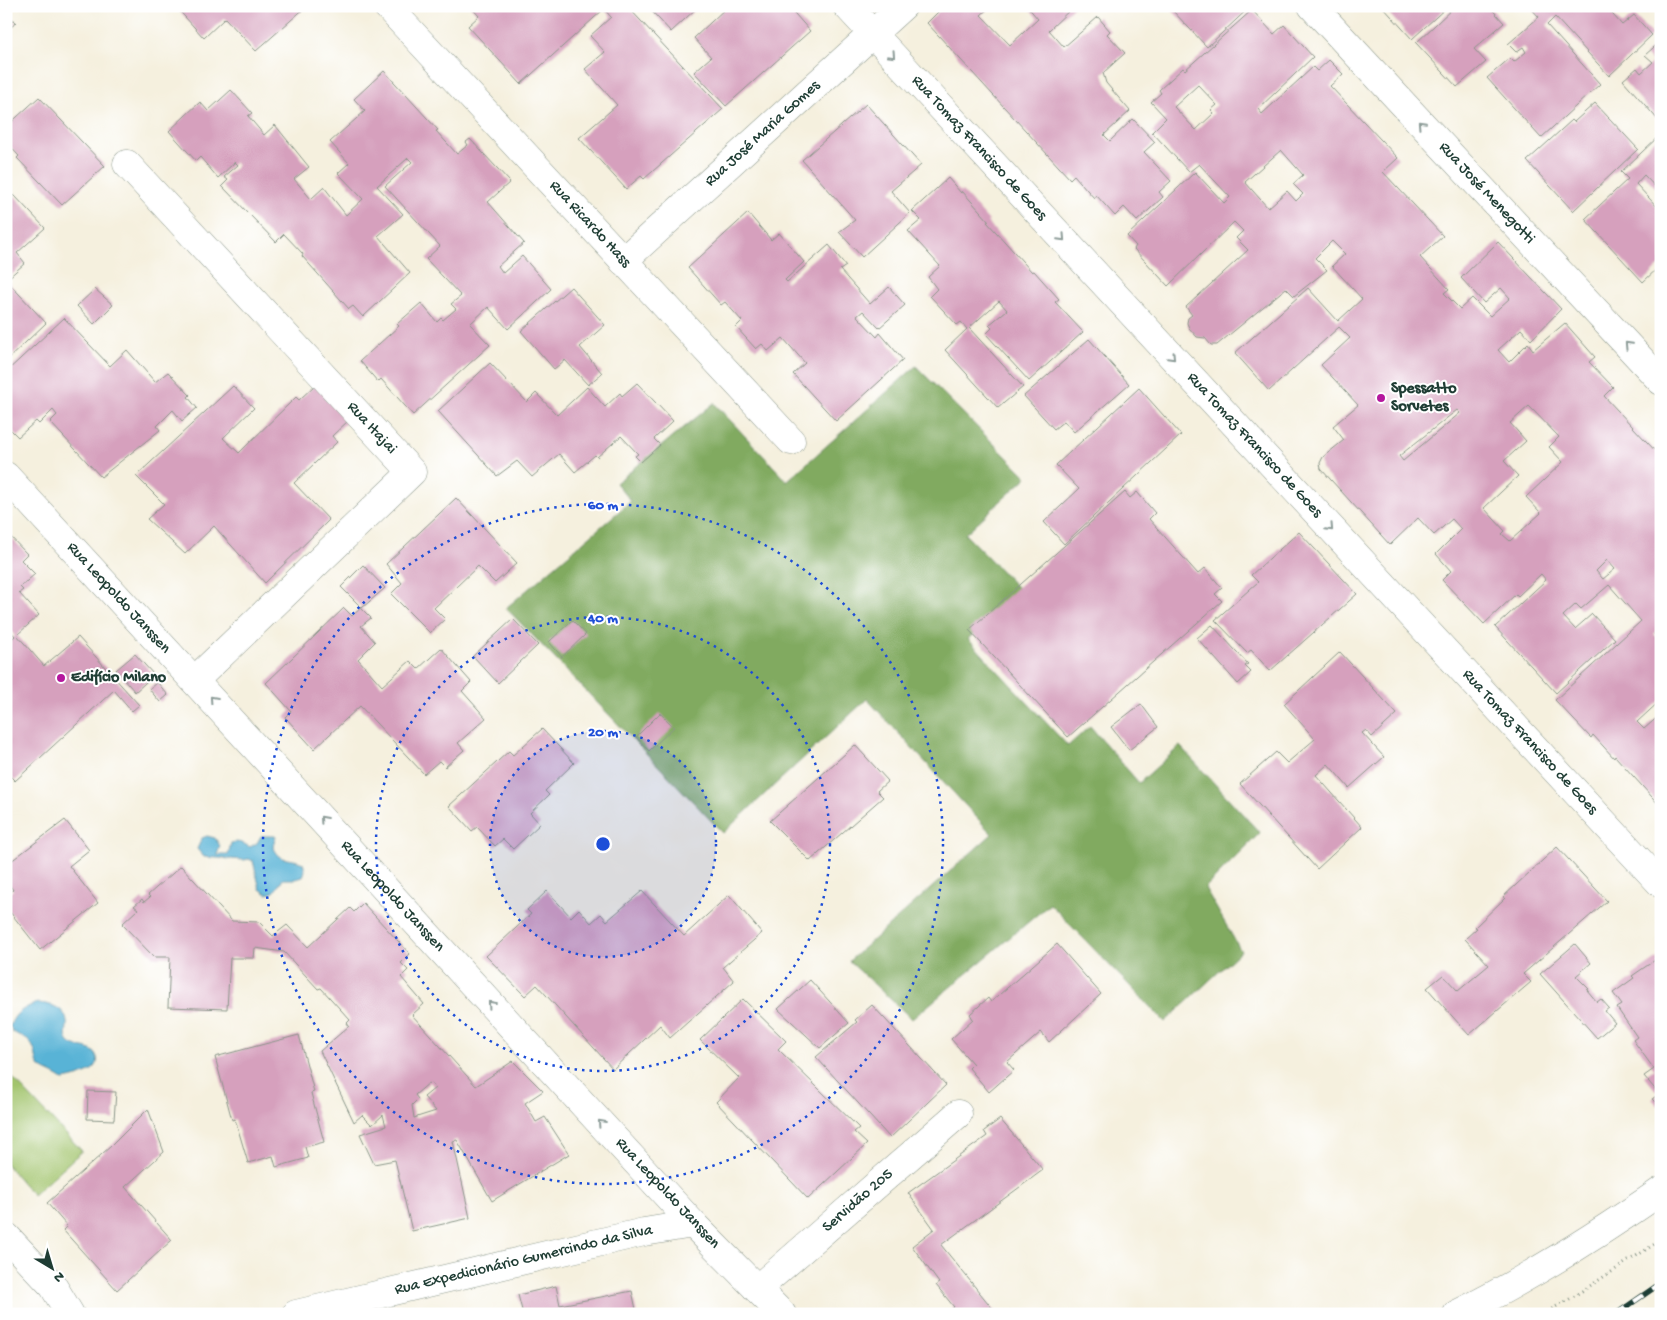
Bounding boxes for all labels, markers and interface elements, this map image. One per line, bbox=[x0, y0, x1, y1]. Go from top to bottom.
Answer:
one-way arrow bbox=[886, 49, 895, 58]
street label: Rua Tomaz Francisco de Goes bbox=[907, 72, 1052, 226]
street label: Rua José Maria Gomes bbox=[701, 76, 825, 191]
one-way arrow bbox=[1418, 120, 1427, 129]
street label: Rua José Menegotti bbox=[1434, 138, 1539, 248]
street label: Rua Ricardo Hass bbox=[545, 177, 636, 273]
one-way arrow bbox=[1056, 233, 1065, 242]
one-way arrow bbox=[1624, 342, 1633, 351]
one-way arrow bbox=[1166, 352, 1175, 361]
street label: Rua Tomaz Francisco de Goes bbox=[1182, 369, 1327, 523]
place label: Spessatto Sorvetes bbox=[1391, 380, 1457, 417]
marker: Spessatto Sorvetes bbox=[1375, 392, 1387, 404]
street label: Rua Itajai bbox=[342, 398, 401, 458]
text: 60 m bbox=[588, 497, 619, 515]
one-way arrow bbox=[1324, 522, 1333, 531]
street label: Rua Leopoldo Janssen bbox=[62, 538, 175, 658]
text: 40 m bbox=[587, 610, 618, 628]
street label: Rua Tomaz Francisco de Goes bbox=[1458, 666, 1602, 820]
place label: Edifício Milano bbox=[71, 668, 167, 688]
marker: Edifício Milano bbox=[55, 672, 67, 684]
one-way arrow bbox=[210, 696, 219, 705]
text: 20 m bbox=[588, 724, 618, 742]
one-way arrow bbox=[319, 816, 328, 825]
centre of rings bbox=[594, 835, 612, 853]
street label: Rua Leopoldo Janssen bbox=[336, 837, 449, 957]
one-way arrow bbox=[488, 1000, 497, 1009]
one-way arrow bbox=[598, 1120, 607, 1129]
street label: Rua Leopoldo Janssen bbox=[611, 1135, 724, 1254]
street label: Servidão 205 bbox=[819, 1165, 897, 1237]
street label: Rua Expedicionário Gumercindo da Silva bbox=[393, 1221, 655, 1300]
north arrow bbox=[28, 1242, 78, 1292]
text: N bbox=[50, 1267, 67, 1286]

